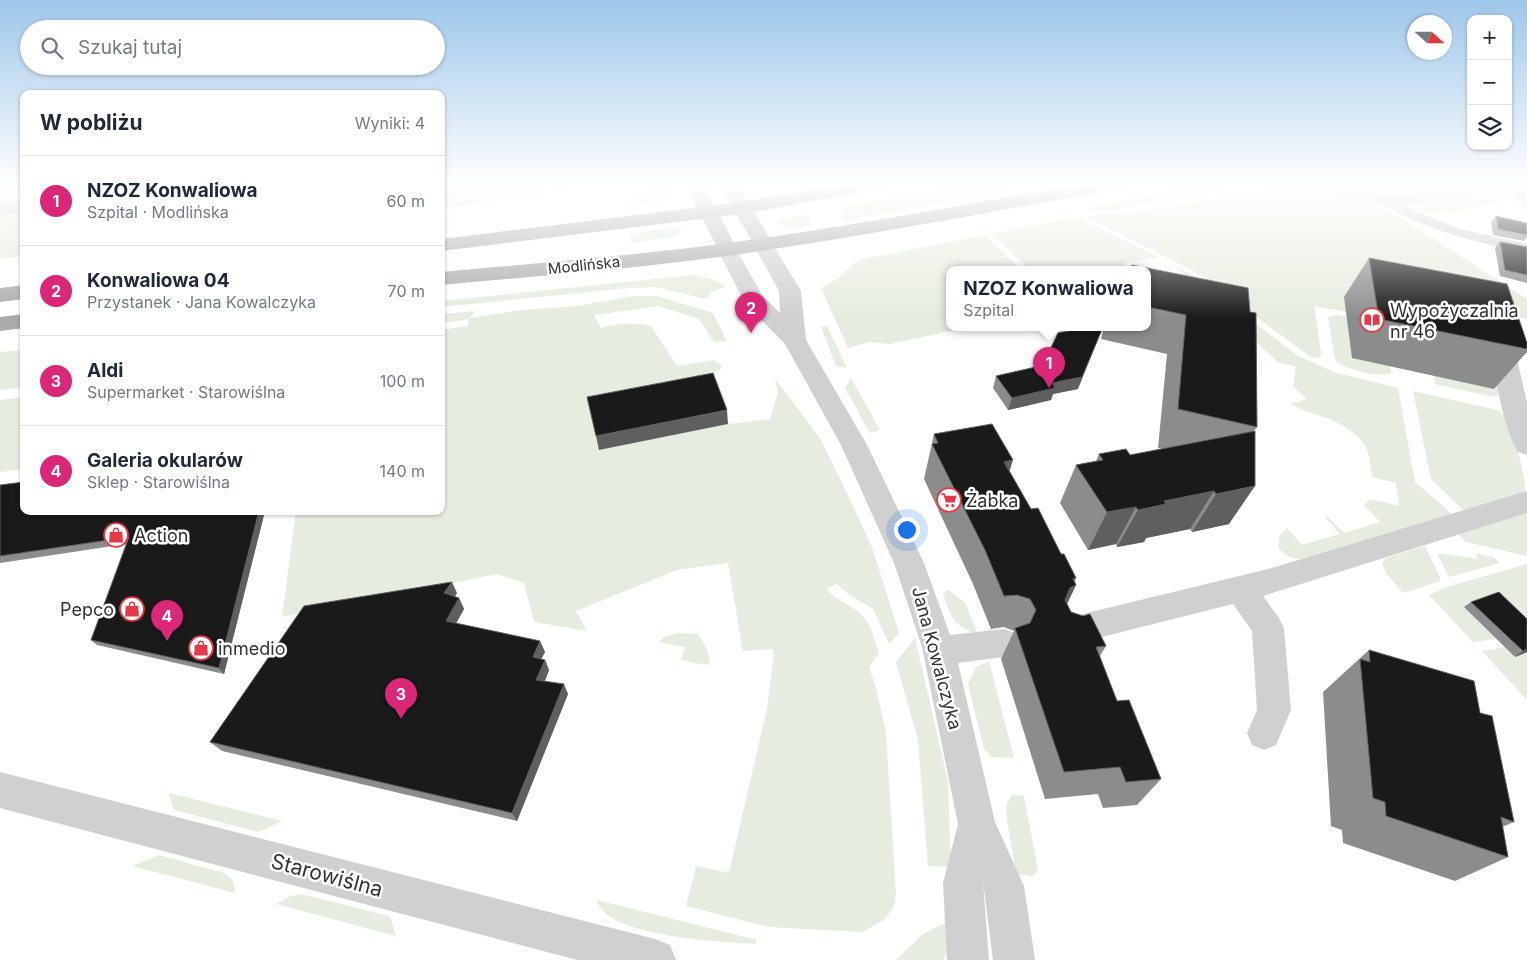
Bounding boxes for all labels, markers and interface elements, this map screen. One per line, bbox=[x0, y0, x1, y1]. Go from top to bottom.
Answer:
north arrow bbox=[1407, 15, 1452, 60]
map controls bbox=[1467, 15, 1512, 150]
button: + bbox=[1467, 15, 1512, 60]
search box bbox=[20, 20, 445, 75]
icon: search bbox=[38, 34, 66, 62]
text: Szukaj tutaj bbox=[78, 36, 182, 59]
button: − bbox=[1467, 60, 1512, 105]
button: layers bbox=[1467, 105, 1512, 150]
text: W pobliżu bbox=[40, 110, 143, 135]
text: Wyniki: 4 bbox=[355, 113, 425, 133]
text: NZOZ Konwaliowa bbox=[87, 179, 258, 202]
text: 1 bbox=[53, 191, 59, 211]
text: 60 m bbox=[386, 191, 425, 211]
text: Szpital · Modlińska bbox=[87, 202, 229, 222]
street label: Modlińska bbox=[547, 252, 621, 278]
popup bbox=[946, 266, 1151, 331]
text: Konwaliowa 04 bbox=[87, 269, 230, 292]
text: NZOZ Konwaliowa bbox=[963, 277, 1134, 300]
text: 2 bbox=[51, 281, 61, 301]
text: 70 m bbox=[388, 281, 425, 301]
text: Przystanek · Jana Kowalczyka bbox=[87, 292, 316, 312]
pin: 2 bbox=[735, 292, 767, 333]
text: Szpital bbox=[963, 300, 1014, 320]
place label: Wypożyczalnia nr 46 bbox=[1390, 300, 1519, 342]
library icon: Wypożyczalnia nr 46 bbox=[1359, 307, 1385, 333]
pin: 1 bbox=[1033, 347, 1065, 388]
text: Aldi bbox=[87, 359, 123, 382]
text: 3 bbox=[51, 371, 61, 391]
text: 100 m bbox=[380, 371, 425, 391]
text: Supermarket · Starowiślna bbox=[87, 382, 285, 402]
text: Galeria okularów bbox=[87, 449, 243, 472]
text: 4 bbox=[51, 461, 61, 481]
text: 140 m bbox=[380, 461, 425, 481]
text: Sklep · Starowiślna bbox=[87, 472, 230, 492]
supermarket icon: Żabka bbox=[936, 487, 962, 513]
place label: Żabka bbox=[966, 489, 1018, 511]
your location bbox=[894, 517, 920, 543]
shop icon: Action bbox=[103, 522, 129, 548]
place label: Action bbox=[134, 525, 188, 546]
street label: Jana Kowalczyka bbox=[908, 584, 966, 732]
shop icon: Pepco bbox=[119, 596, 145, 622]
place label: Pepco bbox=[60, 599, 114, 620]
pin: 4 bbox=[151, 600, 183, 641]
shop icon: inmedio bbox=[188, 635, 214, 661]
place label: inmedio bbox=[218, 638, 285, 659]
pin: 3 bbox=[385, 678, 417, 719]
street label: Starowiślna bbox=[268, 848, 386, 902]

